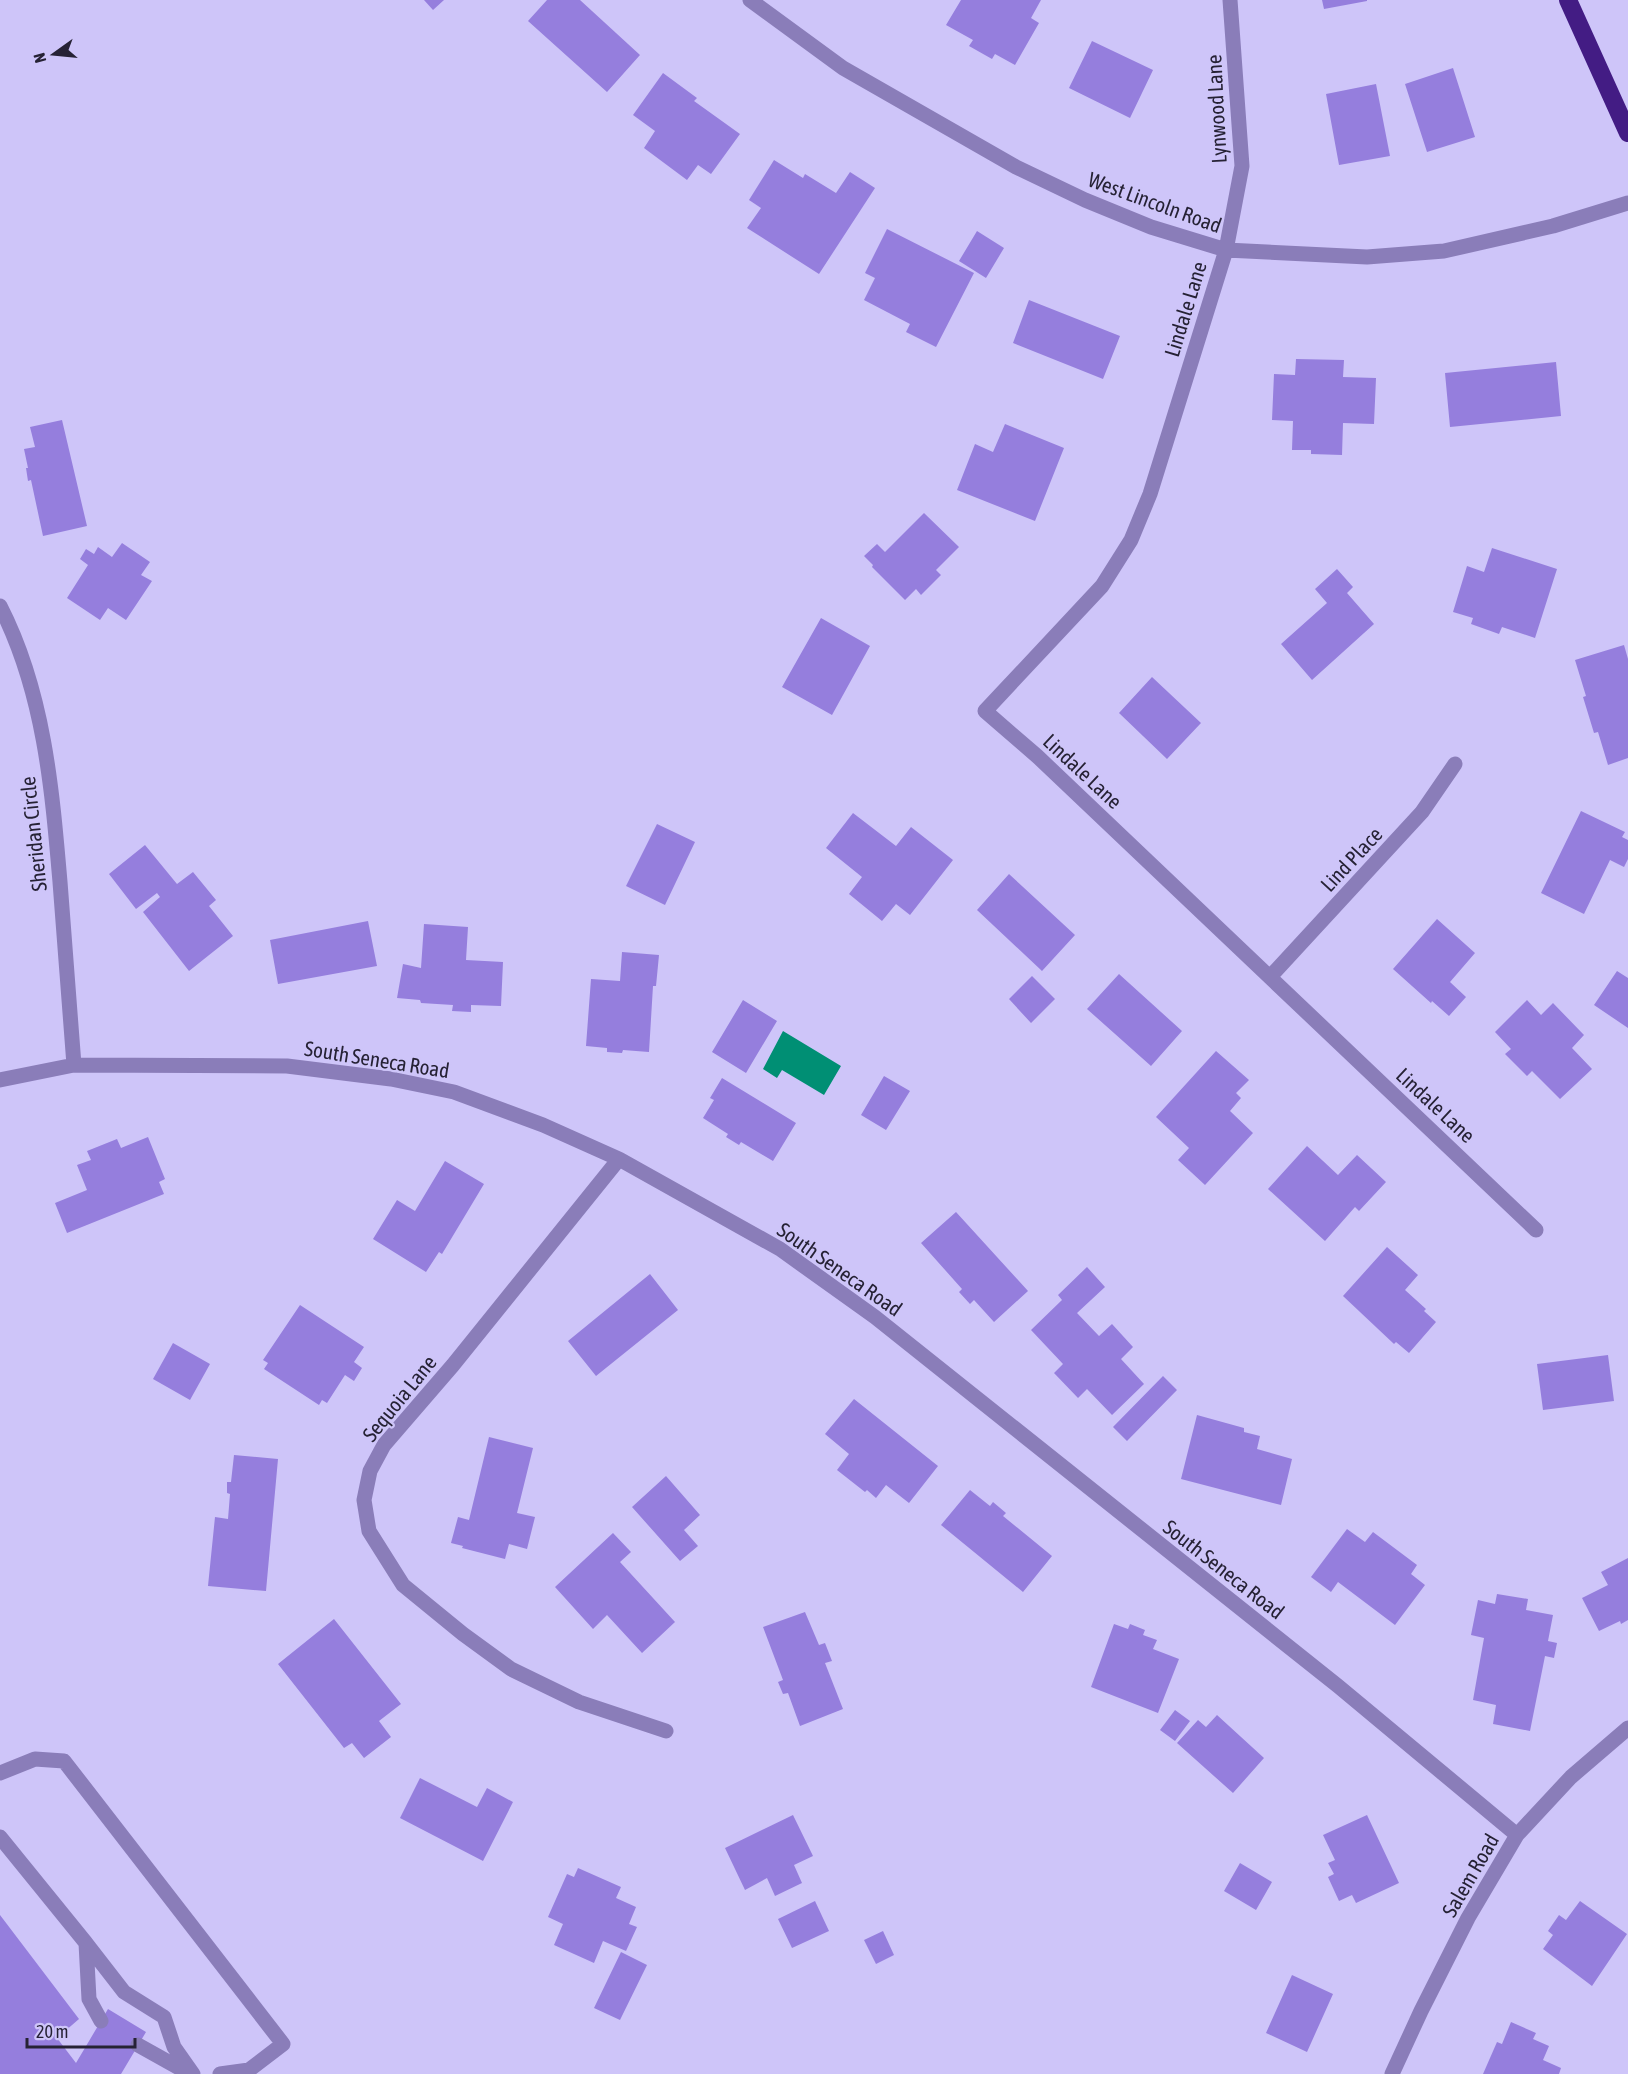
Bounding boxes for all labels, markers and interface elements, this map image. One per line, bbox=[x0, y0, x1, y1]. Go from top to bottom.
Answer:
north arrow bbox=[24, 24, 84, 84]
text: N bbox=[30, 51, 49, 65]
street label: Lynwood Lane bbox=[1201, 54, 1231, 164]
street label: West Lincoln Road bbox=[1085, 167, 1225, 237]
street label: Lindale Lane bbox=[1159, 259, 1211, 359]
street label: Lindale Lane bbox=[1039, 729, 1127, 813]
street label: Sheridan Circle bbox=[15, 775, 51, 893]
street label: Lind Place bbox=[1315, 822, 1387, 896]
street label: South Seneca Road bbox=[303, 1036, 451, 1082]
street label: Lindale Lane bbox=[1392, 1063, 1480, 1147]
street label: South Seneca Road bbox=[773, 1217, 907, 1321]
street label: Sequoia Lane bbox=[357, 1350, 441, 1446]
street label: South Seneca Road bbox=[1159, 1514, 1289, 1624]
street label: Salem Road bbox=[1437, 1829, 1503, 1921]
scale bar bbox=[27, 2011, 135, 2049]
text: 20 m bbox=[36, 2021, 68, 2042]

